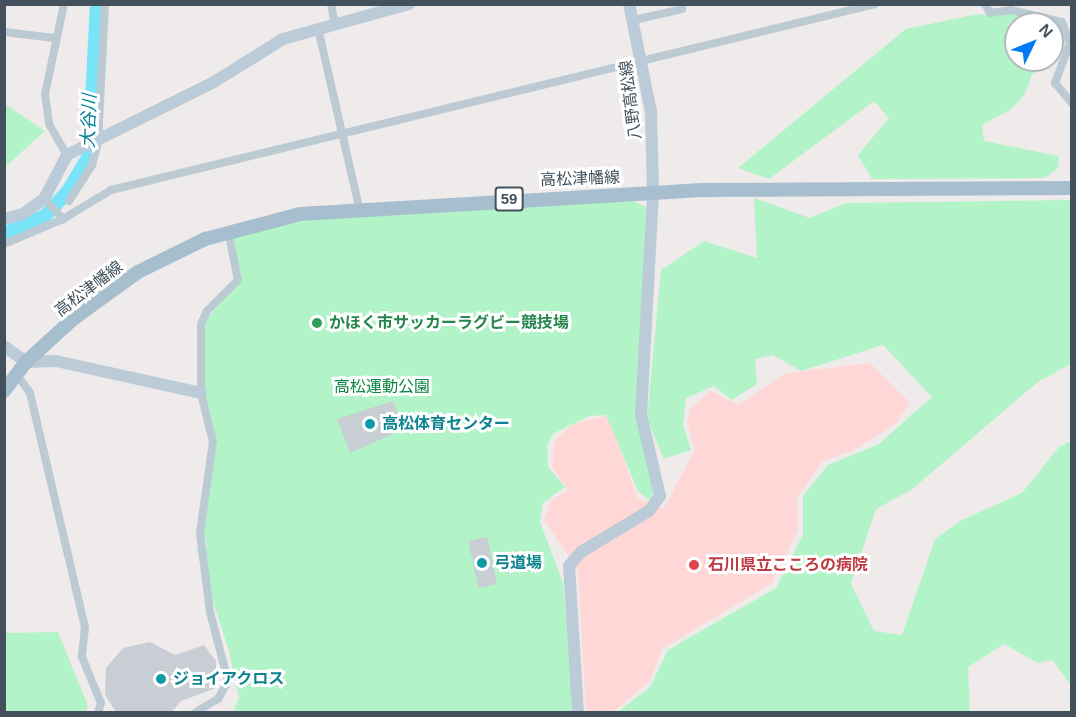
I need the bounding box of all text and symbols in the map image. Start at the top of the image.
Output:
north arrow [1004,12,1064,72]
text: N [1036,21,1056,41]
street label: 八野高松線 [617,59,645,141]
water label: 大谷川 [77,94,101,148]
street label: 高松津幡線 [540,168,620,190]
road number: 59 [494,187,524,211]
street label: 高松津幡線 [51,257,127,321]
place label: かほく市サッカーラグビー競技場 [329,313,569,333]
marker: かほく市サッカーラグビー競技場 [310,316,324,330]
park label: 高松運動公園 [334,377,430,397]
place label: 高松体育センター [382,414,510,434]
marker: 高松体育センター [363,417,377,431]
place label: 弓道場 [494,553,542,573]
place label: 石川県立こころの病院 [708,555,868,575]
marker: 弓道場 [475,556,489,570]
marker: 石川県立こころの病院 [685,556,703,574]
place label: ジョイアクロス [173,669,285,689]
marker: ジョイアクロス [154,672,168,686]

